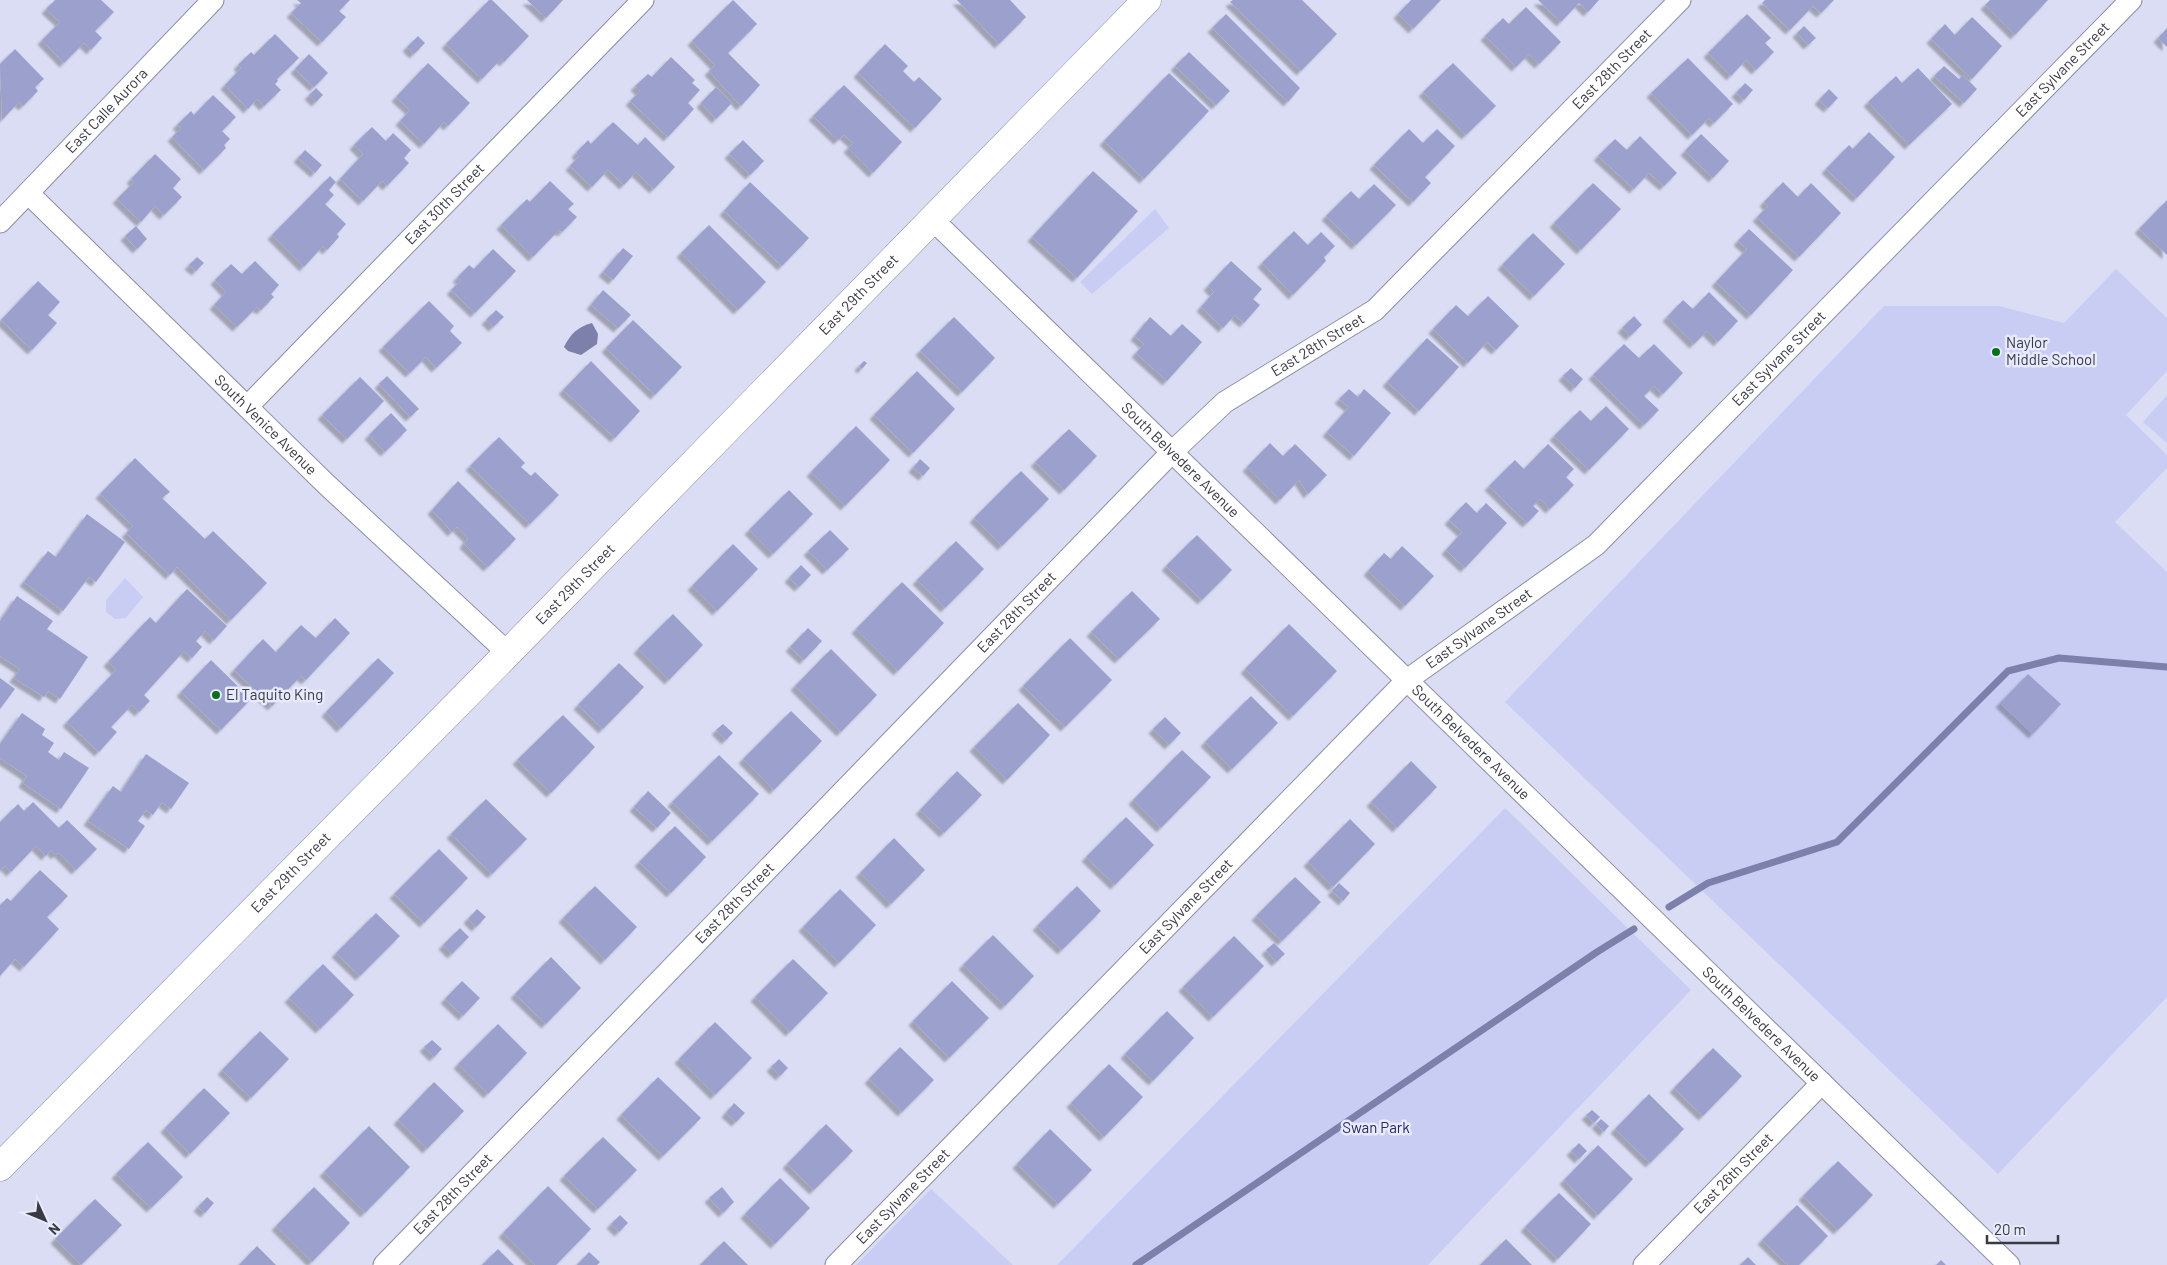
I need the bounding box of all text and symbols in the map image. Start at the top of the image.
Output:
street label: East Sylvane Street [2011,17,2113,120]
street label: East 28th Street [1568,24,1655,112]
street label: East Calle Aurora [61,64,151,156]
street label: East 30th Street [400,159,487,248]
street label: East 29th Street [814,250,901,338]
street label: East Sylvane Street [1728,307,1829,409]
street label: East 28th Street [1267,309,1367,380]
place label: Naylor Middle School [2006,333,2096,368]
marker: Naylor Middle School [1990,346,2002,358]
street label: South Venice Avenue [211,370,321,478]
street label: South Belvedere Avenue [1118,398,1244,521]
street label: East 29th Street [531,539,618,628]
street label: East 28th Street [973,567,1059,656]
street label: East Sylvane Street [1422,584,1535,672]
street label: South Belvedere Avenue [1409,680,1534,803]
place label: El Taquito King [226,685,323,703]
marker: El Taquito King [210,689,222,701]
street label: East 29th Street [247,828,334,916]
street label: East Sylvane Street [1135,854,1236,957]
street label: East 28th Street [691,858,777,947]
street label: South Belvedere Avenue [1699,962,1825,1085]
park label: Swan Park [1342,1118,1410,1136]
street label: East 26th Street [1689,1129,1776,1217]
street label: East Sylvane Street [852,1144,953,1247]
street label: East 28th Street [409,1149,495,1237]
north arrow [20,1195,70,1245]
scale bar [1987,1212,2058,1244]
text: N [45,1220,64,1239]
text: 20 m [1994,1220,2026,1238]

